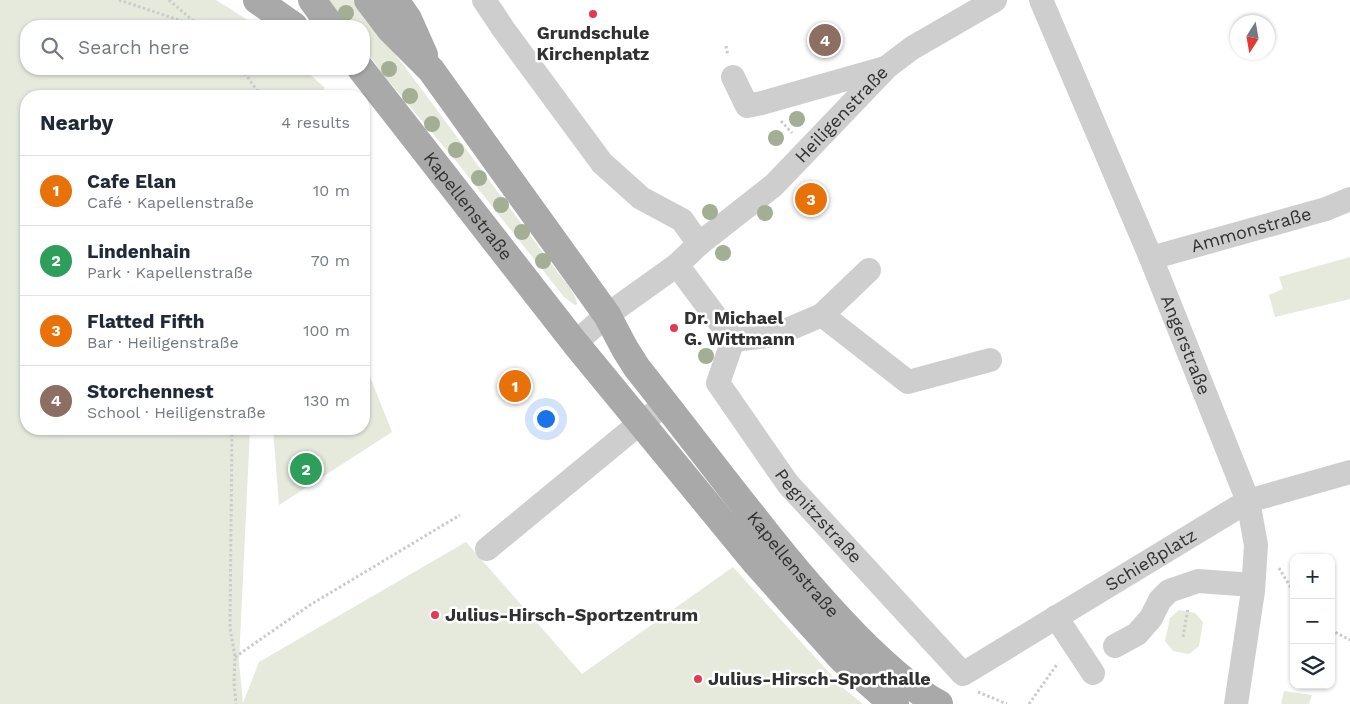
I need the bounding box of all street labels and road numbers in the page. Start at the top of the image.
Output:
street label: Heiligenstraße [790,62,892,167]
street label: Kapellenstraße [420,147,517,264]
street label: Ammonstraße [1188,203,1314,256]
street label: Angerstraße [1157,292,1216,398]
street label: Pegnitzstraße [771,465,866,567]
street label: Kapellenstraße [743,507,844,622]
street label: Schießplatz [1101,524,1200,595]

